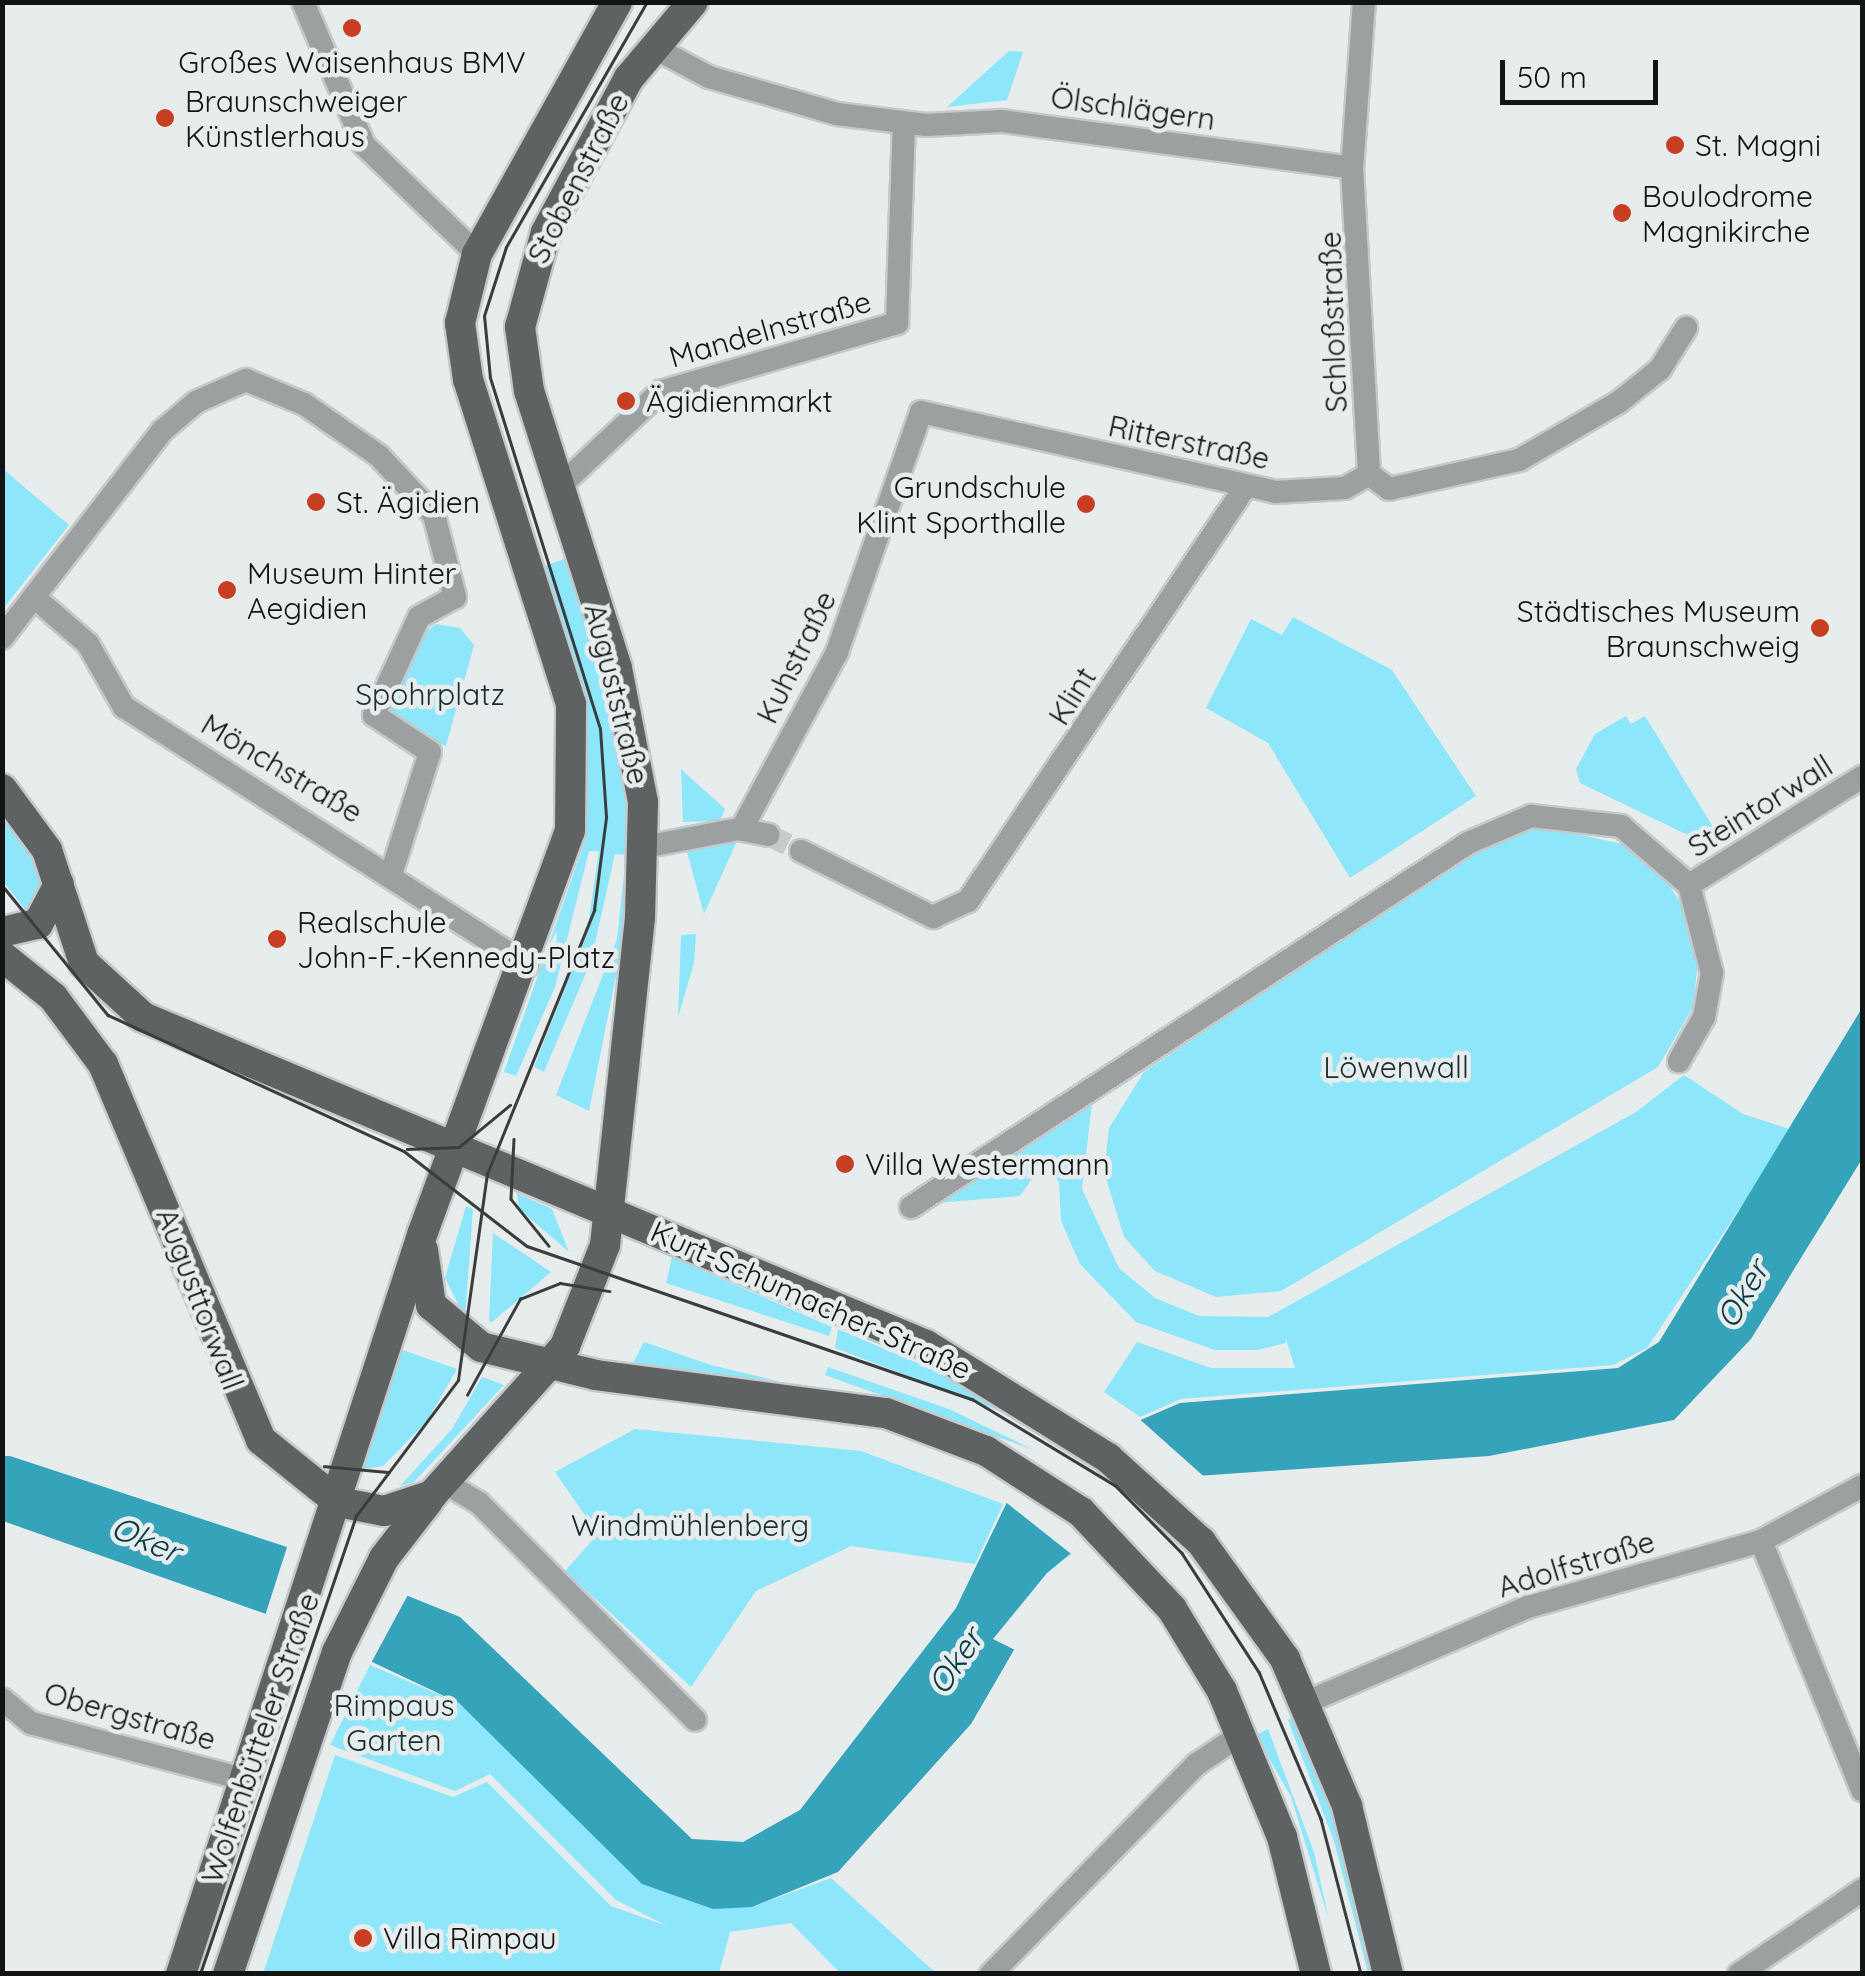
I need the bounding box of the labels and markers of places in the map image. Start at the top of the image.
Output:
marker: Großes Waisenhaus BMV [341,17,363,39]
place label: Großes Waisenhaus BMV [178,44,526,80]
place label: Braunschweiger Künstlerhaus [185,83,407,154]
marker: Braunschweiger Künstlerhaus [154,107,176,129]
place label: St. Magni [1695,127,1821,163]
marker: St. Magni [1664,134,1686,156]
place label: Boulodrome Magnikirche [1642,178,1813,248]
marker: Boulodrome Magnikirche [1611,202,1633,224]
place label: Ägidienmarkt [646,383,833,419]
marker: Ägidienmarkt [615,390,637,412]
place label: Grundschule Klint Sporthalle [856,469,1066,540]
place label: St. Ägidien [336,484,480,520]
marker: St. Ägidien [305,491,327,513]
marker: Grundschule Klint Sporthalle [1075,493,1097,515]
place label: Museum Hinter Aegidien [247,555,456,626]
marker: Museum Hinter Aegidien [216,579,238,601]
place label: Städtisches Museum Braunschweig [1517,593,1800,664]
marker: Städtisches Museum Braunschweig [1809,617,1831,639]
place label: Realschule John-F.-Kennedy-Platz [297,904,615,974]
marker: Realschule John-F.-Kennedy-Platz [266,928,288,950]
place label: Villa Westermann [865,1146,1110,1182]
marker: Villa Westermann [834,1153,856,1175]
place label: Villa Rimpau [383,1920,557,1956]
marker: Villa Rimpau [352,1927,374,1949]

